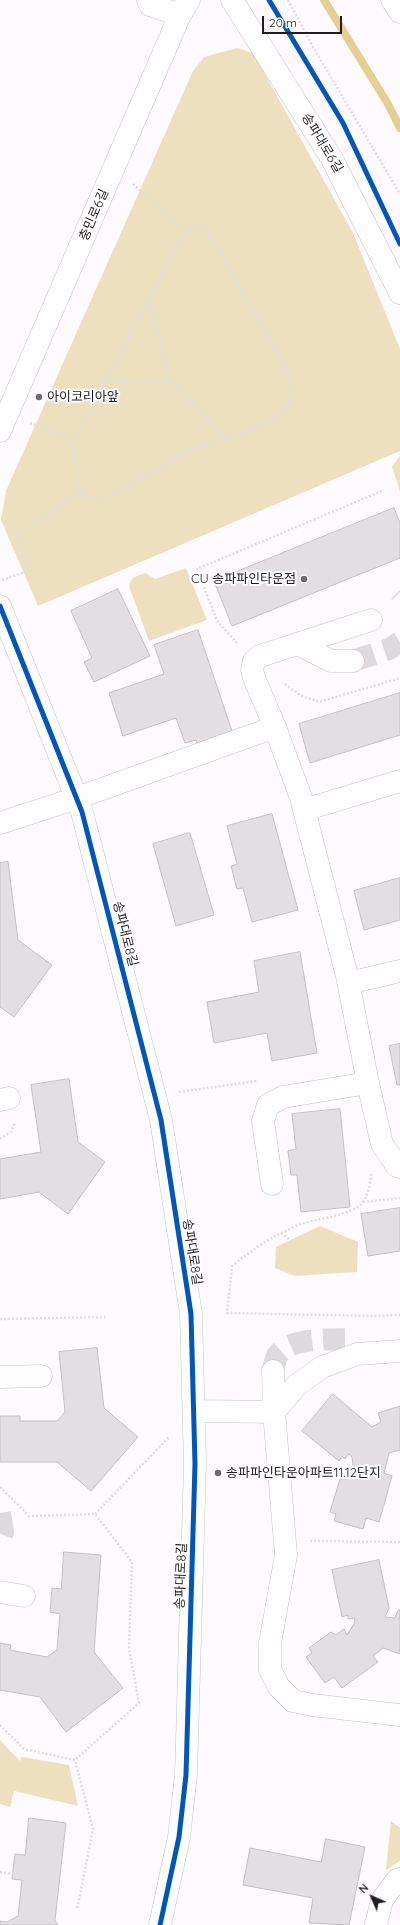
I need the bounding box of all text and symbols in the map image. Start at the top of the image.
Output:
scale bar [264,8,344,34]
text: 20 m [269,15,297,30]
street label: 송파대로6길 [298,110,346,176]
street label: 충민로6길 [76,187,112,243]
place label: 아이코리아앞 [47,389,119,405]
marker: 아이코리아앞 [34,392,44,402]
place label: CU 송파파인타운점 [191,571,296,587]
marker: CU 송파파인타운점 [299,574,309,584]
street label: 송파대로8길 [109,900,141,968]
street label: 송파대로8길 [179,1218,205,1286]
place label: 송파파인타운아파트11.12단지 [226,1465,381,1481]
marker: 송파파인타운아파트11.12단지 [213,1468,223,1478]
street label: 송파대로8길 [172,1542,190,1610]
north arrow [352,1877,392,1917]
text: N [356,1881,371,1896]

